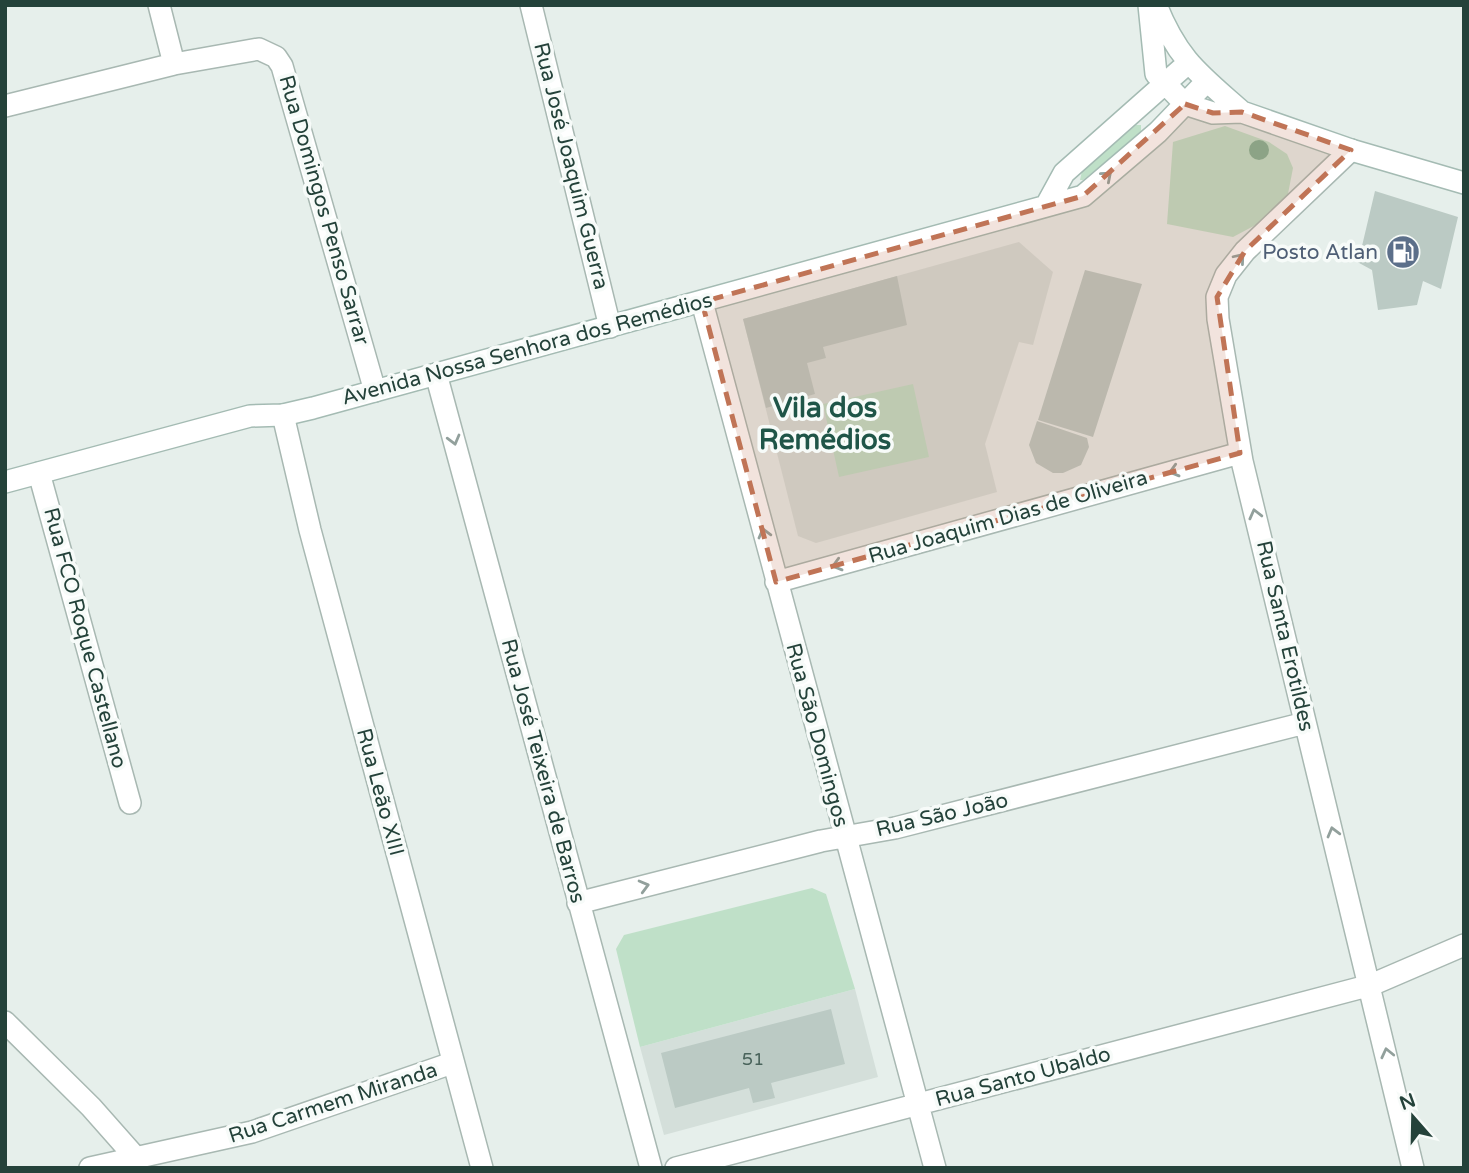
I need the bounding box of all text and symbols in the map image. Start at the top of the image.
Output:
street label: Rua José Joaquim Guerra [528,40,614,292]
street label: Rua Domingos Penso Sarrar [273,72,375,348]
one-way arrow [1098,172,1111,184]
fuel station icon: Posto Atlan [1384,233,1422,271]
place label: Posto Atlan [1262,240,1378,265]
one-way arrow [1232,253,1244,266]
street label: Avenida Nossa Senhora dos Remédios [339,287,715,411]
district label: Vila dos Remédios [759,391,891,457]
one-way arrow [446,434,460,446]
one-way arrow [1169,463,1181,477]
street label: Rua Joaquim Dias de Oliveira [865,465,1151,569]
street label: Rua FCO Roque Castellano [38,505,132,771]
one-way arrow [1249,508,1263,520]
one-way arrow [757,527,772,539]
street label: Rua Santa Erotildes [1251,538,1319,734]
one-way arrow [831,556,843,571]
street label: Rua José Teixeira de Barros [496,636,590,906]
street label: Rua São Domingos [780,640,854,830]
street label: Rua Leão XIII [351,725,409,859]
street label: Rua São João [873,788,1011,842]
one-way arrow [1327,827,1341,839]
one-way arrow [637,880,649,894]
street label: Rua Santo Ubaldo [933,1042,1113,1112]
one-way arrow [1381,1047,1396,1059]
house number: 51 [742,1048,764,1070]
street label: Rua Carmem Miranda [225,1057,441,1149]
north arrow [1378,1082,1448,1152]
text: N [1397,1089,1418,1115]

